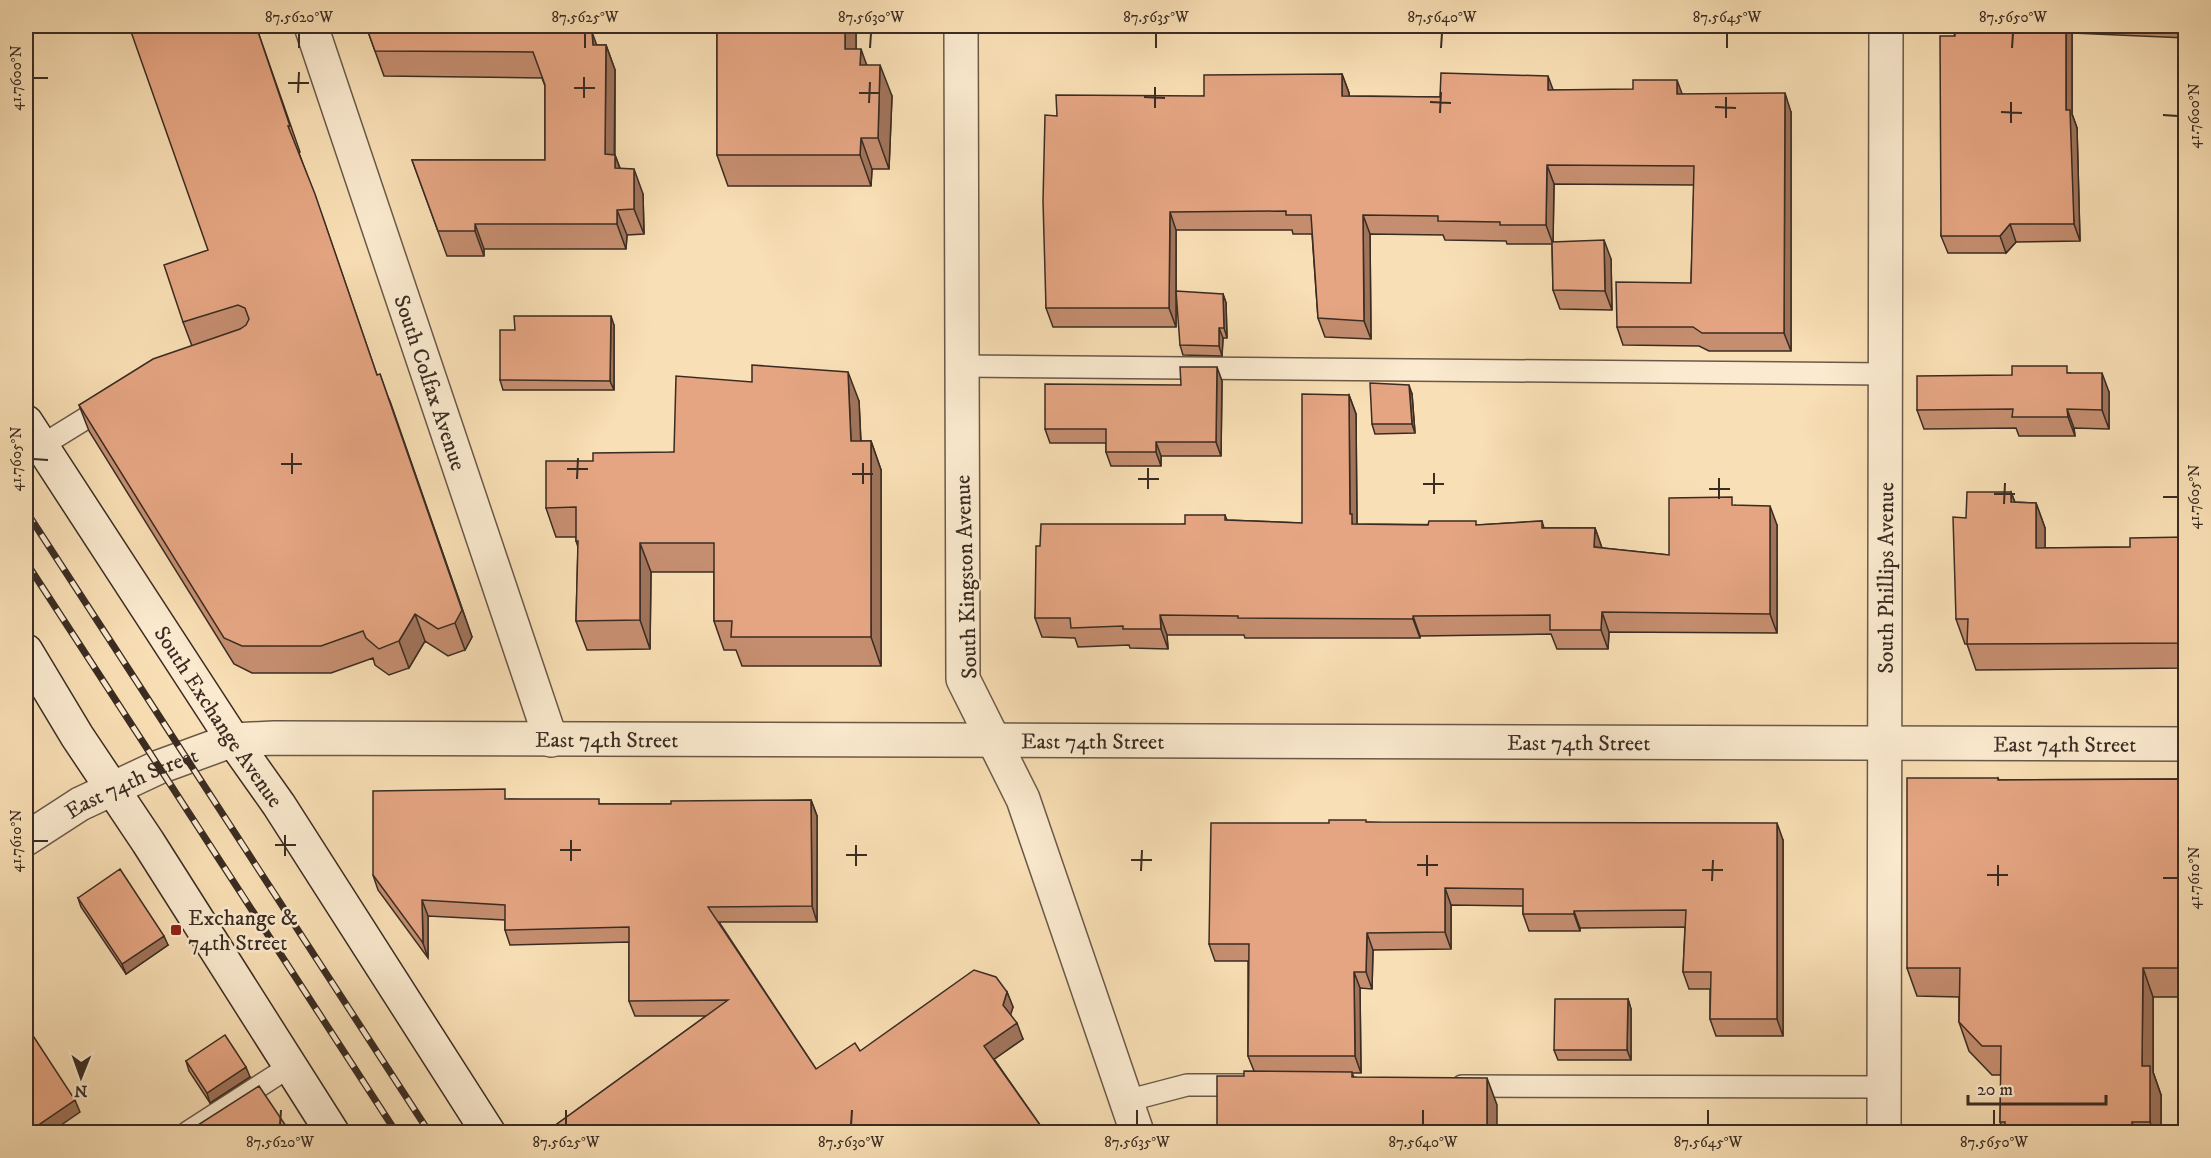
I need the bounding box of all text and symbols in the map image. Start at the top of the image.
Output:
text: 87.5620°W [265,8,333,27]
text: 87.5625°W [551,8,619,27]
text: 87.5630°W [838,8,904,27]
text: 87.5635°W [1123,8,1189,27]
text: 87.5640°W [1407,8,1477,27]
text: 87.5645°W [1693,8,1762,27]
text: 87.5650°W [1979,8,2047,27]
text: 41.7600°N [7,45,26,111]
text: 41.7600°N [2185,83,2204,149]
street label: South Colfax Avenue [387,292,471,474]
text: 41.7605°N [7,426,26,492]
text: 41.7605°N [2185,464,2204,530]
street label: South Kingston Avenue [949,474,984,679]
street label: South Phillips Avenue [1873,482,1900,674]
street label: South Exchange Avenue [148,621,288,813]
street label: East 74th Street [535,727,678,754]
street label: East 74th Street [1021,728,1164,756]
street label: East 74th Street [1507,730,1650,757]
street label: East 74th Street [1993,731,2136,759]
street label: East 74th Street [60,742,202,825]
text: 41.7610°N [7,809,26,873]
text: 41.7610°N [2185,846,2204,910]
place label: Exchange & 74th Street [188,905,298,957]
marker: Exchange & 74th Street [169,923,183,937]
north arrow [51,1047,111,1107]
scale bar [1968,1068,2106,1106]
text: 20 m [1977,1079,2013,1101]
text: N [74,1081,87,1101]
text: 87.5620°W [246,1133,314,1152]
text: 87.5625°W [532,1133,600,1152]
text: 87.5630°W [818,1133,884,1152]
text: 87.5635°W [1104,1133,1170,1152]
text: 87.5640°W [1388,1133,1458,1152]
text: 87.5645°W [1674,1133,1743,1152]
text: 87.5650°W [1960,1133,2028,1152]

